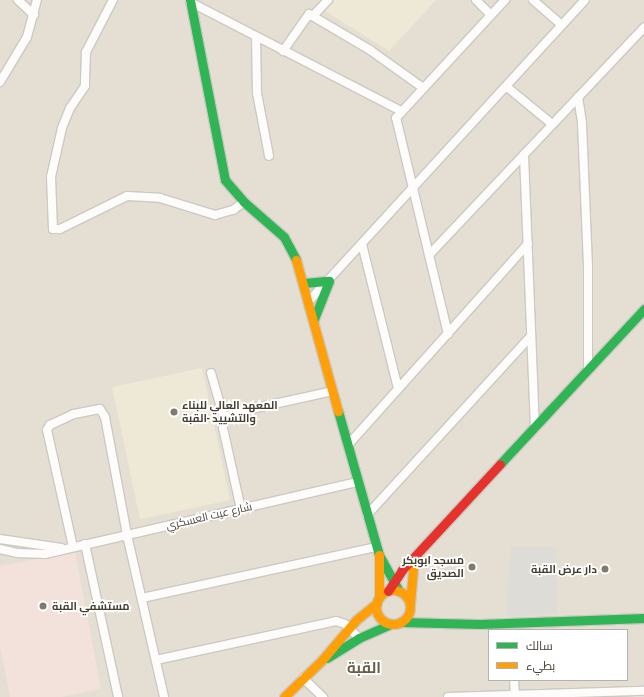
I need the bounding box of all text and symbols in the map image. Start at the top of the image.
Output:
place label: المعهد العالي للبناء والتشييد -القبة [182,399,278,425]
marker: المعهد العالي للبناء والتشييد -القبة [169,407,179,417]
street label: شارع عيت العسكري [165,500,253,532]
place label: مسجد ابوبكر الصديق [402,554,464,580]
marker: مسجد ابوبكر الصديق [467,562,477,572]
place label: دار عرض القبة [531,562,597,576]
marker: دار عرض القبة [600,564,610,574]
place label: مستشفي القبة [52,599,130,613]
marker: مستشفي القبة [37,600,49,612]
legend [488,629,628,681]
text: سالك [526,638,553,654]
text: بطيء [526,658,555,674]
district label: القبة [347,659,381,677]

